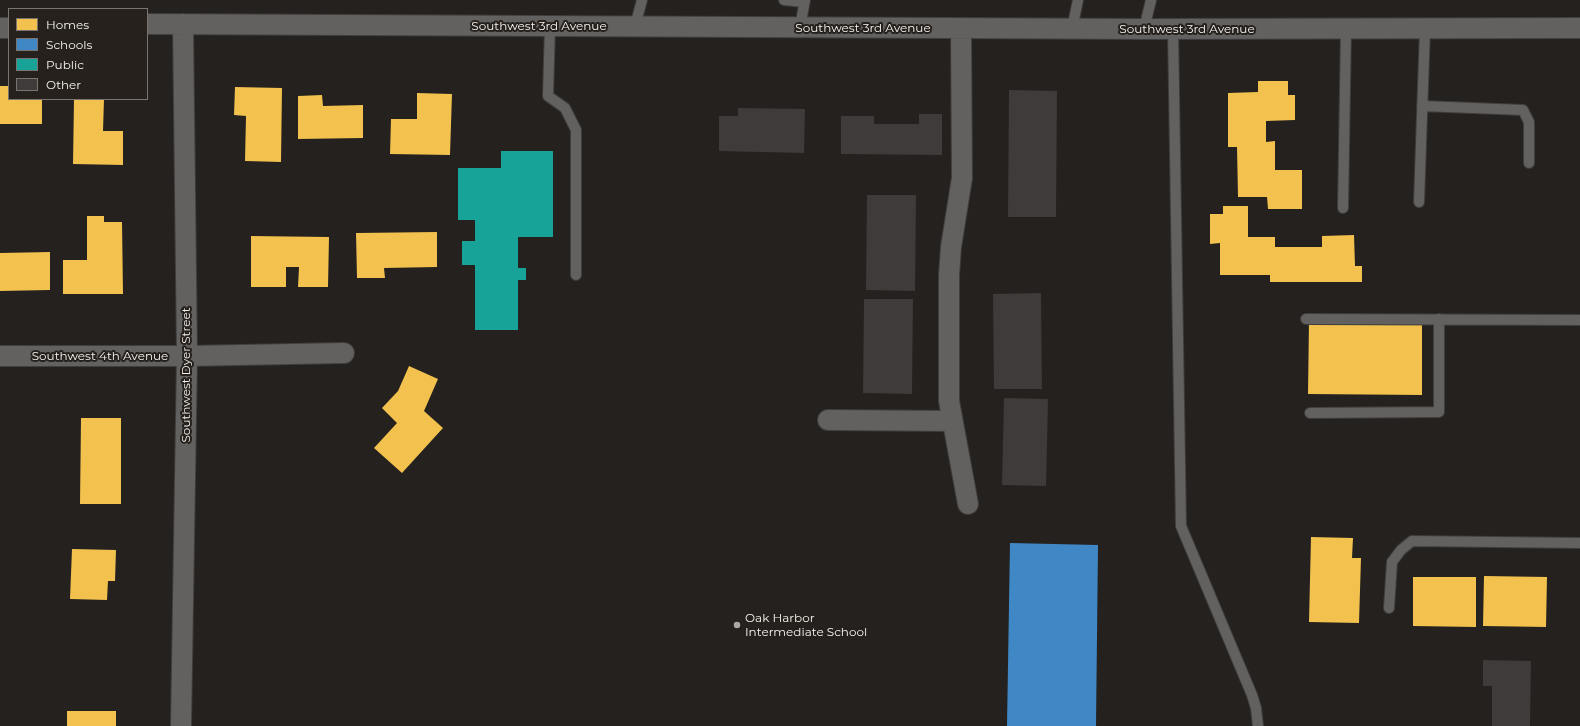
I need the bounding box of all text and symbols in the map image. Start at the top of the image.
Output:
legend [8,8,148,100]
text: Homes [46,17,89,32]
street label: Southwest 3rd Avenue [471,19,607,33]
street label: Southwest 3rd Avenue [795,21,931,35]
street label: Southwest 3rd Avenue [1119,22,1255,36]
text: Schools [46,37,92,52]
text: Public [46,57,84,72]
text: Other [46,77,81,92]
street label: Southwest Dyer Street [179,307,193,443]
street label: Southwest 4th Avenue [32,349,168,363]
place label: Oak Harbor Intermediate School [745,611,867,639]
marker: Oak Harbor Intermediate School [732,620,742,630]

